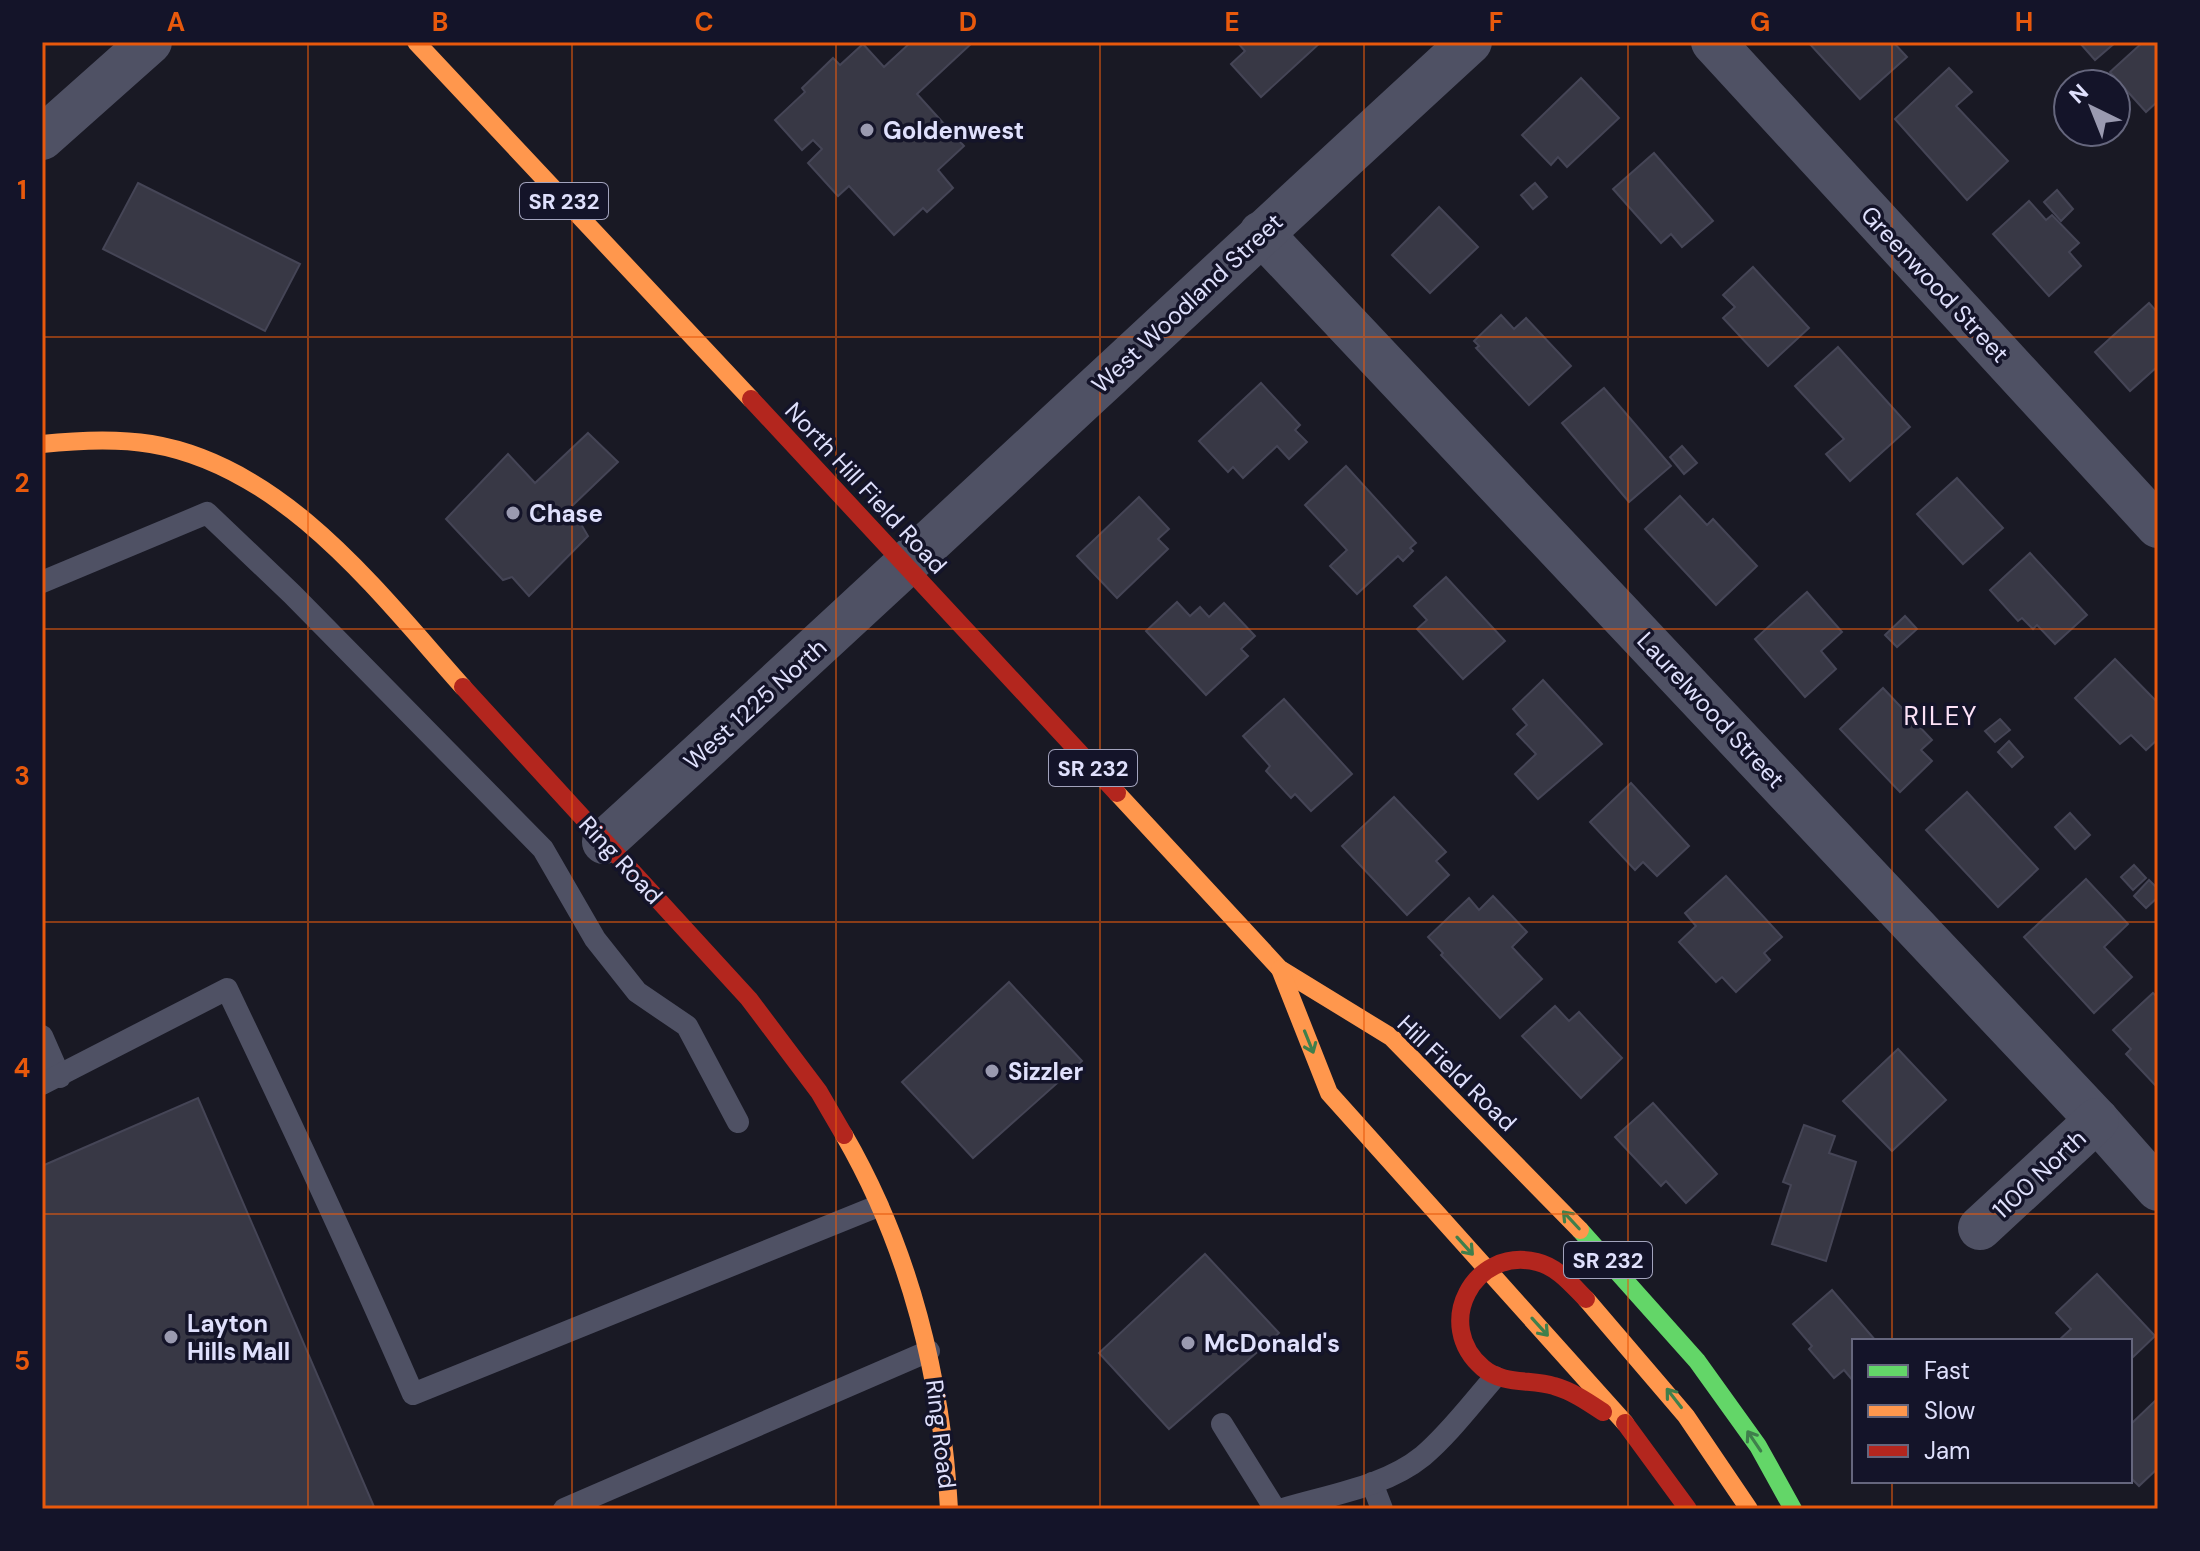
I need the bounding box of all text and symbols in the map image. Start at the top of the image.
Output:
text: A [167,5,185,39]
text: B [432,5,448,39]
text: C [694,5,714,39]
text: D [959,5,977,39]
text: E [1224,5,1240,39]
text: F [1489,5,1503,39]
text: G [1750,5,1770,39]
text: H [2015,5,2033,39]
north arrow [2052,68,2132,148]
text: N [2063,78,2094,110]
place label: Goldenwest [883,115,1024,146]
marker: Goldenwest [858,121,876,139]
text: 1 [17,173,27,207]
road number: SR 232 [520,183,608,219]
street label: Greenwood Street [1854,199,2016,369]
street label: West Woodland Street [1085,206,1289,400]
street label: North Hill Field Road [778,396,954,580]
text: 2 [14,466,30,500]
place label: Chase [529,498,603,529]
marker: Chase [504,504,522,522]
street label: Laurelwood Street [1631,625,1791,795]
street label: West 1225 North [677,632,833,776]
district label: RILEY [1903,699,1979,733]
road number: SR 232 [1049,750,1137,786]
text: 3 [14,759,30,793]
street label: Ring Road [572,809,670,911]
street label: Hill Field Road [1391,1008,1523,1138]
one-way arrow [1302,1029,1317,1054]
text: 4 [14,1051,30,1085]
place label: Sizzler [1008,1056,1083,1087]
marker: Sizzler [983,1062,1001,1080]
street label: 1100 North [1986,1123,2092,1225]
one-way arrow [1562,1210,1581,1230]
one-way arrow [1456,1235,1474,1255]
road number: SR 232 [1564,1242,1652,1278]
place label: Layton Hills Mall [187,1308,290,1367]
one-way arrow [1530,1317,1548,1337]
marker: Layton Hills Mall [162,1328,180,1346]
place label: McDonald's [1204,1328,1340,1359]
marker: McDonald's [1179,1334,1197,1352]
legend [1852,1339,2132,1483]
text: 5 [14,1344,30,1378]
text: Fast [1924,1355,1970,1386]
street label: Ring Road [919,1378,963,1490]
one-way arrow [1665,1388,1682,1409]
text: Slow [1924,1395,1975,1426]
one-way arrow [1746,1431,1763,1453]
text: Jam [1924,1435,1970,1466]

